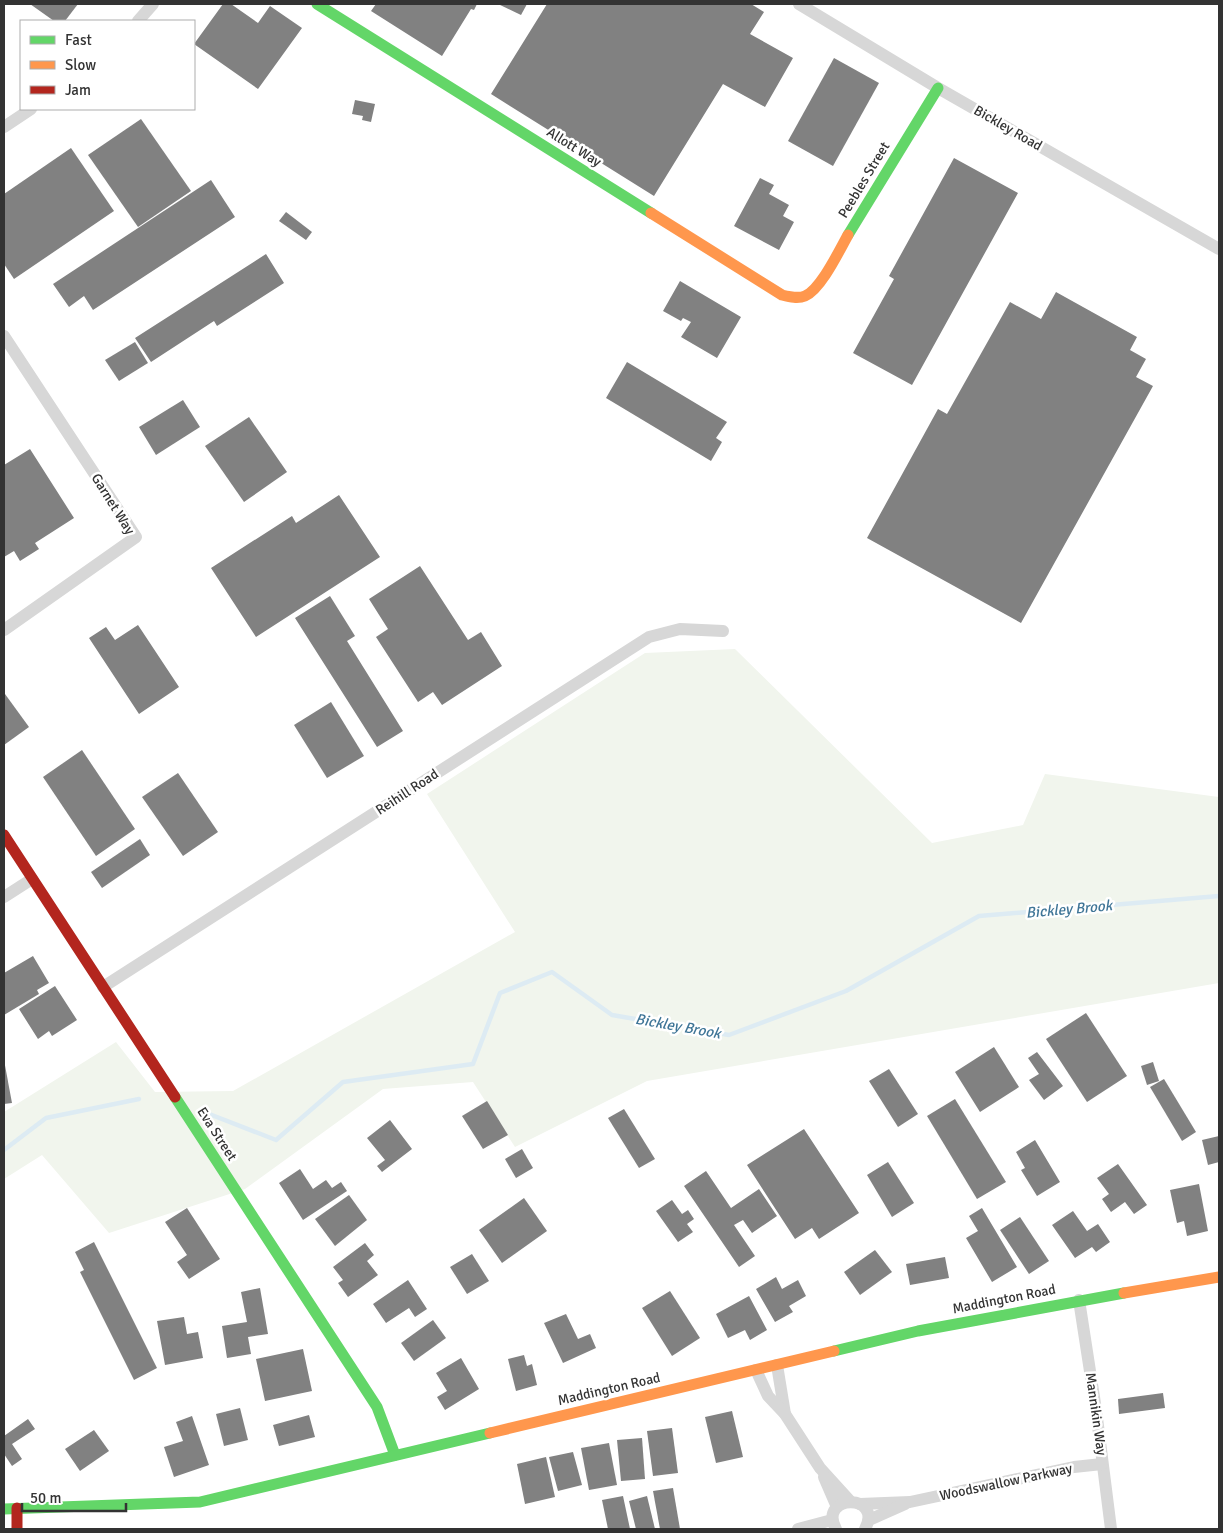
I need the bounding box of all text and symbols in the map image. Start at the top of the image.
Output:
legend [20,20,195,110]
text: Fast [65,31,92,49]
text: Slow [65,56,96,74]
text: Jam [65,81,91,99]
street label: Bickley Road [971,102,1045,154]
street label: Allott Way [544,124,605,171]
street label: Peebles Street [835,139,893,221]
street label: Garnet Way [88,470,139,538]
street label: Reihill Road [372,765,442,819]
water label: Bickley Brook [1025,896,1114,922]
water label: Bickley Brook [634,1010,724,1043]
street label: Eva Street [193,1104,241,1164]
street label: Maddington Road [951,1281,1057,1317]
street label: Maddington Road [556,1369,662,1409]
street label: Mannikin Way [1082,1371,1110,1457]
street label: Woodswallow Parkway [938,1460,1074,1504]
scale bar [22,1480,126,1512]
text: 50 m [30,1489,61,1507]

